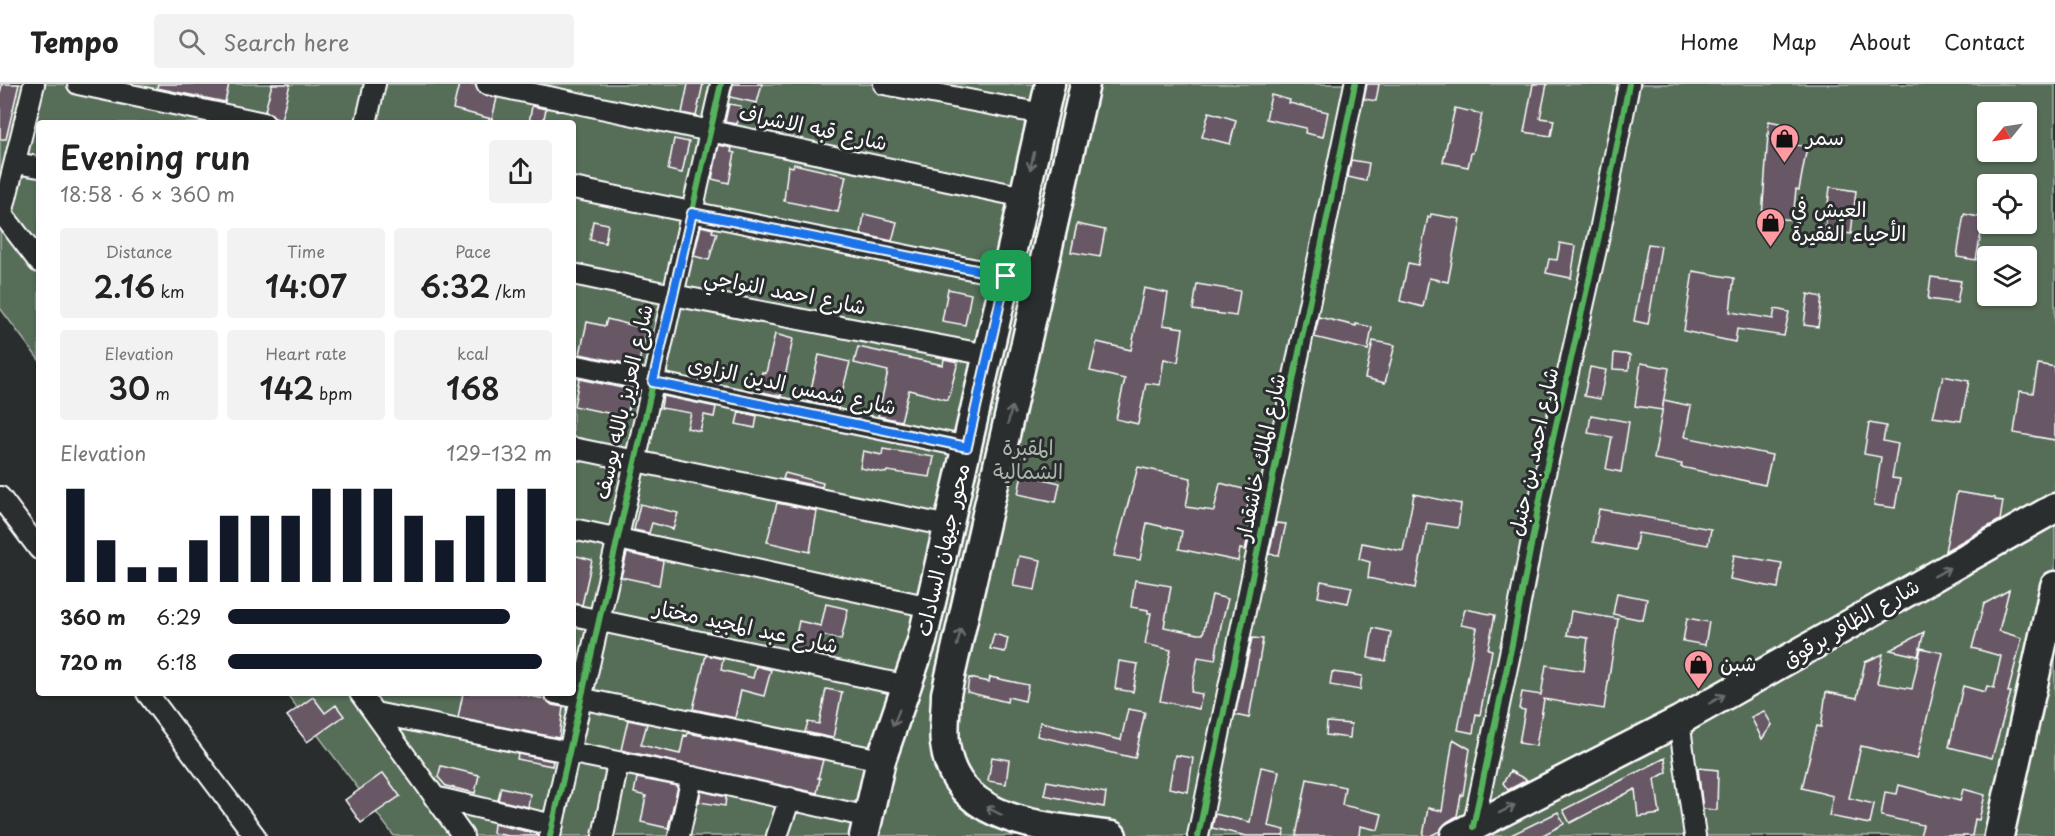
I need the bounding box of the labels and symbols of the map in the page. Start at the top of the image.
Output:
street label: شارع قبه الاشراف [736,95,891,158]
north arrow [1977,102,2037,162]
place label: سمر [1804,120,1844,152]
shop icon: سمر [1769,122,1801,164]
one-way arrow [1026,151,1037,171]
place label: العيش في الأحياء الفقيرة [1791,192,1906,248]
shop icon: العيش في الأحياء الفقيرة [1754,206,1786,248]
pin [980,250,1031,301]
street label: شارع احمد النواجي [701,259,869,326]
street label: شارع العزيز بالله يوسف [584,301,661,503]
street label: شارع شمس الدين الزاوى [685,346,900,423]
street label: شارع احمد بن حنبل [1499,364,1567,539]
street label: شارع الملك خاشقدار [1225,370,1293,545]
one-way arrow [1005,406,1016,425]
park label: المقبرة الشمالية [993,430,1063,486]
street label: محور جيهان السادات [906,460,977,639]
one-way arrow [1933,565,1950,577]
street label: شارع الظافر برقوق [1775,569,1925,675]
street label: شارع عبد المجيد مختار [649,589,842,661]
one-way arrow [954,627,966,646]
place label: شبن [1720,646,1757,678]
shop icon: شبن [1683,648,1715,690]
one-way arrow [1708,693,1725,705]
one-way arrow [890,708,901,726]
one-way arrow [1498,803,1516,814]
one-way arrow [985,805,1003,817]

